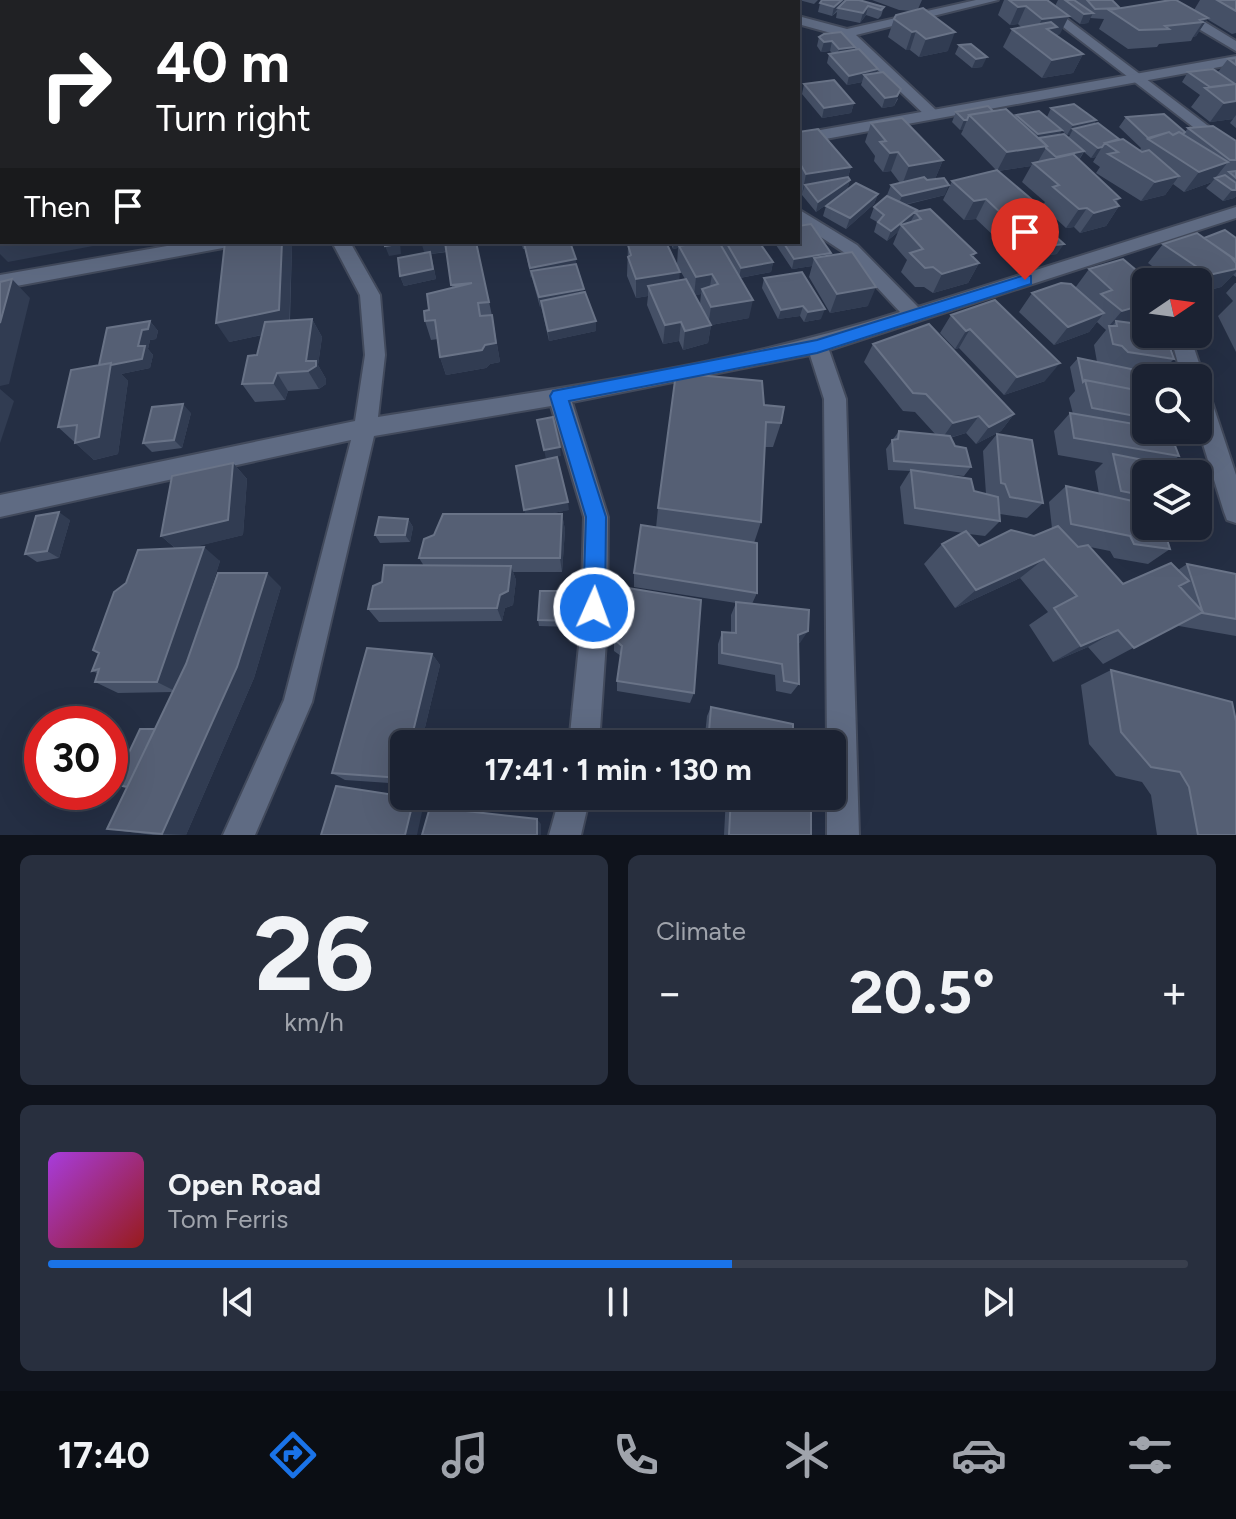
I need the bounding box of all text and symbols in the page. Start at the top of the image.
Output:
text: 40 m [156,29,290,96]
icon: right [24,32,128,136]
text: Turn right [156,97,311,140]
icon: arrive [106,184,150,228]
text: Then [24,188,90,225]
pin [991,198,1059,280]
icon: arrive [1003,210,1047,254]
north arrow [1132,268,1212,348]
map controls [1132,268,1212,540]
button: search [1132,364,1212,444]
button: layers [1132,460,1212,540]
position arrow [552,566,636,650]
speed limit sign: 30 [24,706,128,810]
text: 17:41 · 1 min · 130 m [484,751,752,788]
text: 26 [254,891,374,1016]
text: Climate [656,915,746,947]
text: 20.5° [849,956,995,1028]
text: − [656,966,683,1019]
text: + [1161,966,1188,1019]
text: km/h [284,1006,344,1038]
text: Open Road [168,1166,321,1203]
text: Tom Ferris [168,1203,288,1235]
icon: previous [216,1280,260,1324]
icon: pause [596,1280,640,1324]
icon: next [976,1280,1020,1324]
icon: directions [265,1427,321,1483]
icon: music [437,1427,493,1483]
icon: phone [608,1427,664,1483]
icon: climate [779,1427,835,1483]
icon: car [951,1427,1007,1483]
icon: filters [1122,1427,1178,1483]
text: 17:40 [58,1434,150,1477]

